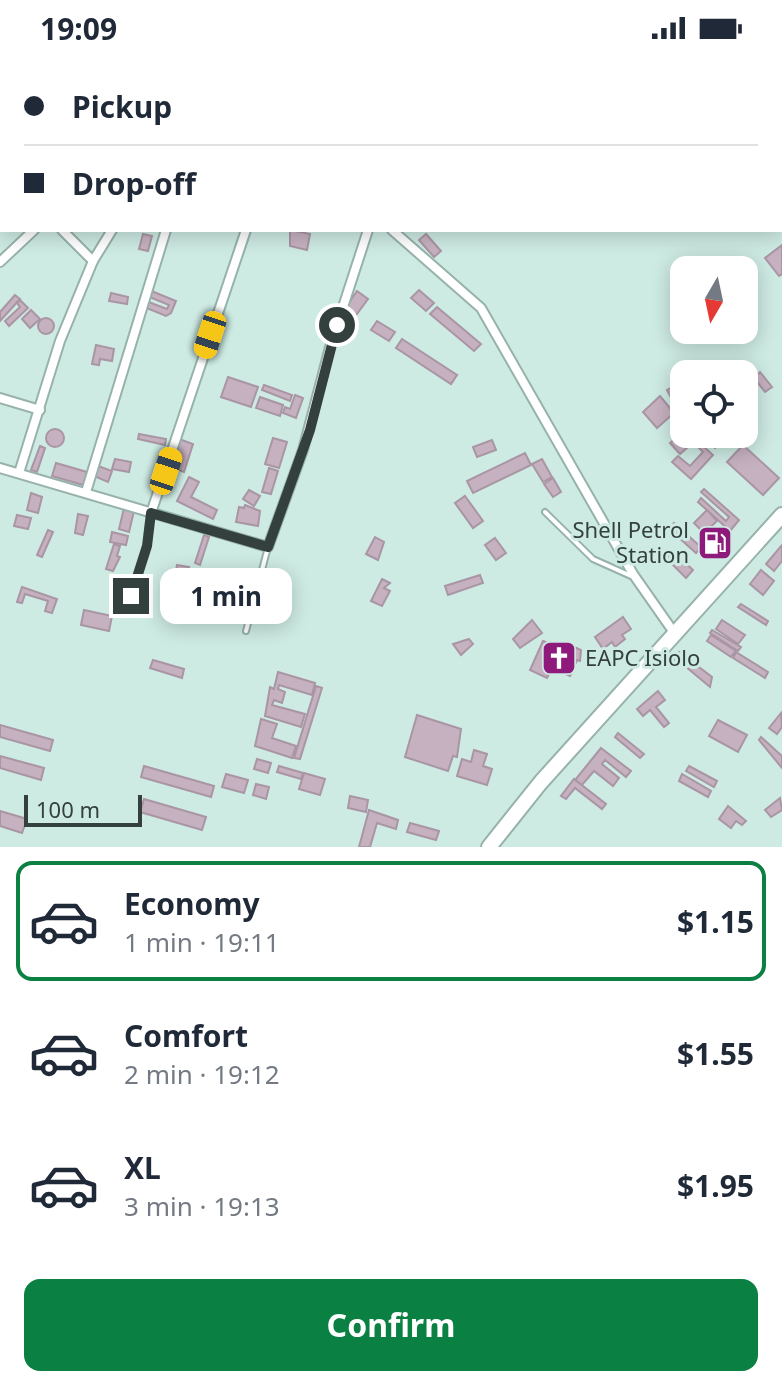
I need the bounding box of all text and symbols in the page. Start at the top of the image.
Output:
text: 19:09 [40,8,117,49]
text: Pickup [72,86,172,127]
text: Drop-off [72,163,196,204]
north arrow [670,256,758,344]
map controls [670,256,758,448]
route start [319,307,355,343]
car [191,308,229,362]
button: locate [670,360,758,448]
car [147,444,185,498]
place label: Shell Petrol Station [573,514,689,569]
fuel station icon: Shell Petrol Station [696,524,734,562]
callout: 1 min [159,568,291,624]
route end [113,578,149,614]
text: 1 min [190,578,262,614]
church icon: EAPC Isiolo [540,639,578,677]
place label: EAPC Isiolo [585,642,700,672]
scale bar [24,791,142,827]
text: 100 m [36,794,100,824]
text: Economy [124,883,260,924]
icon: car [28,885,100,957]
text: $1.15 [677,901,754,942]
text: 1 min · 19:11 [124,924,280,960]
text: Comfort [124,1015,248,1056]
icon: car [28,1017,100,1089]
text: $1.55 [677,1033,754,1074]
text: 2 min · 19:12 [124,1056,280,1092]
text: XL [124,1147,161,1188]
icon: car [28,1149,100,1221]
text: $1.95 [677,1165,754,1206]
text: 3 min · 19:13 [124,1188,280,1224]
button: Confirm [24,1279,758,1371]

